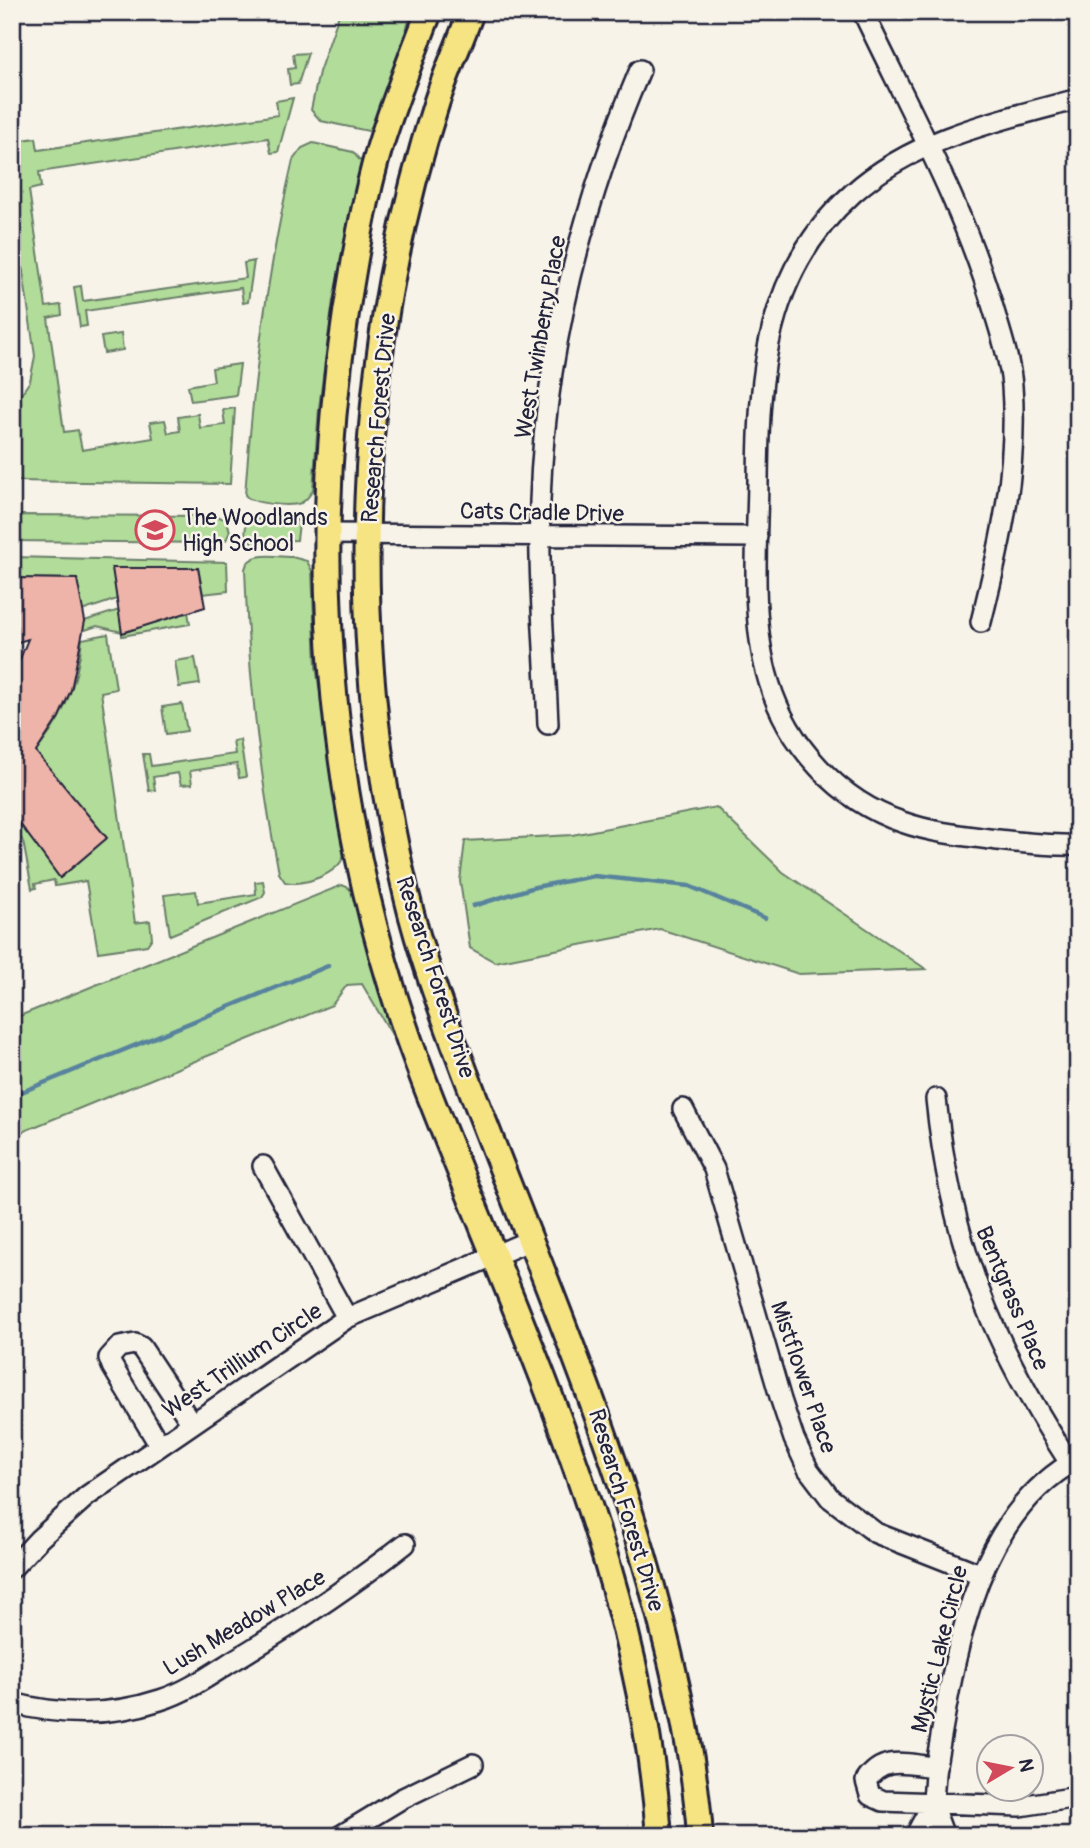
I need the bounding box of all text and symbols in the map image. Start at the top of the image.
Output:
street label: West Twinberry Place [508,233,573,441]
street label: Research Forest Drive [355,311,402,524]
street label: Cats Cradle Drive [460,497,625,528]
place label: The Woodlands High School [182,503,328,558]
school or university icon: The Woodlands High School [134,509,176,551]
street label: Research Forest Drive [389,873,482,1082]
street label: Bentgrass Place [969,1222,1056,1375]
street label: West Trillium Circle [157,1296,328,1425]
street label: Mistflower Place [764,1297,843,1458]
street label: Research Forest Drive [582,1405,671,1616]
street label: Lush Meadow Place [158,1562,331,1682]
street label: Mystic Lake Circle [905,1562,974,1736]
north arrow [974,1732,1044,1802]
text: N [1013,1757,1039,1774]

